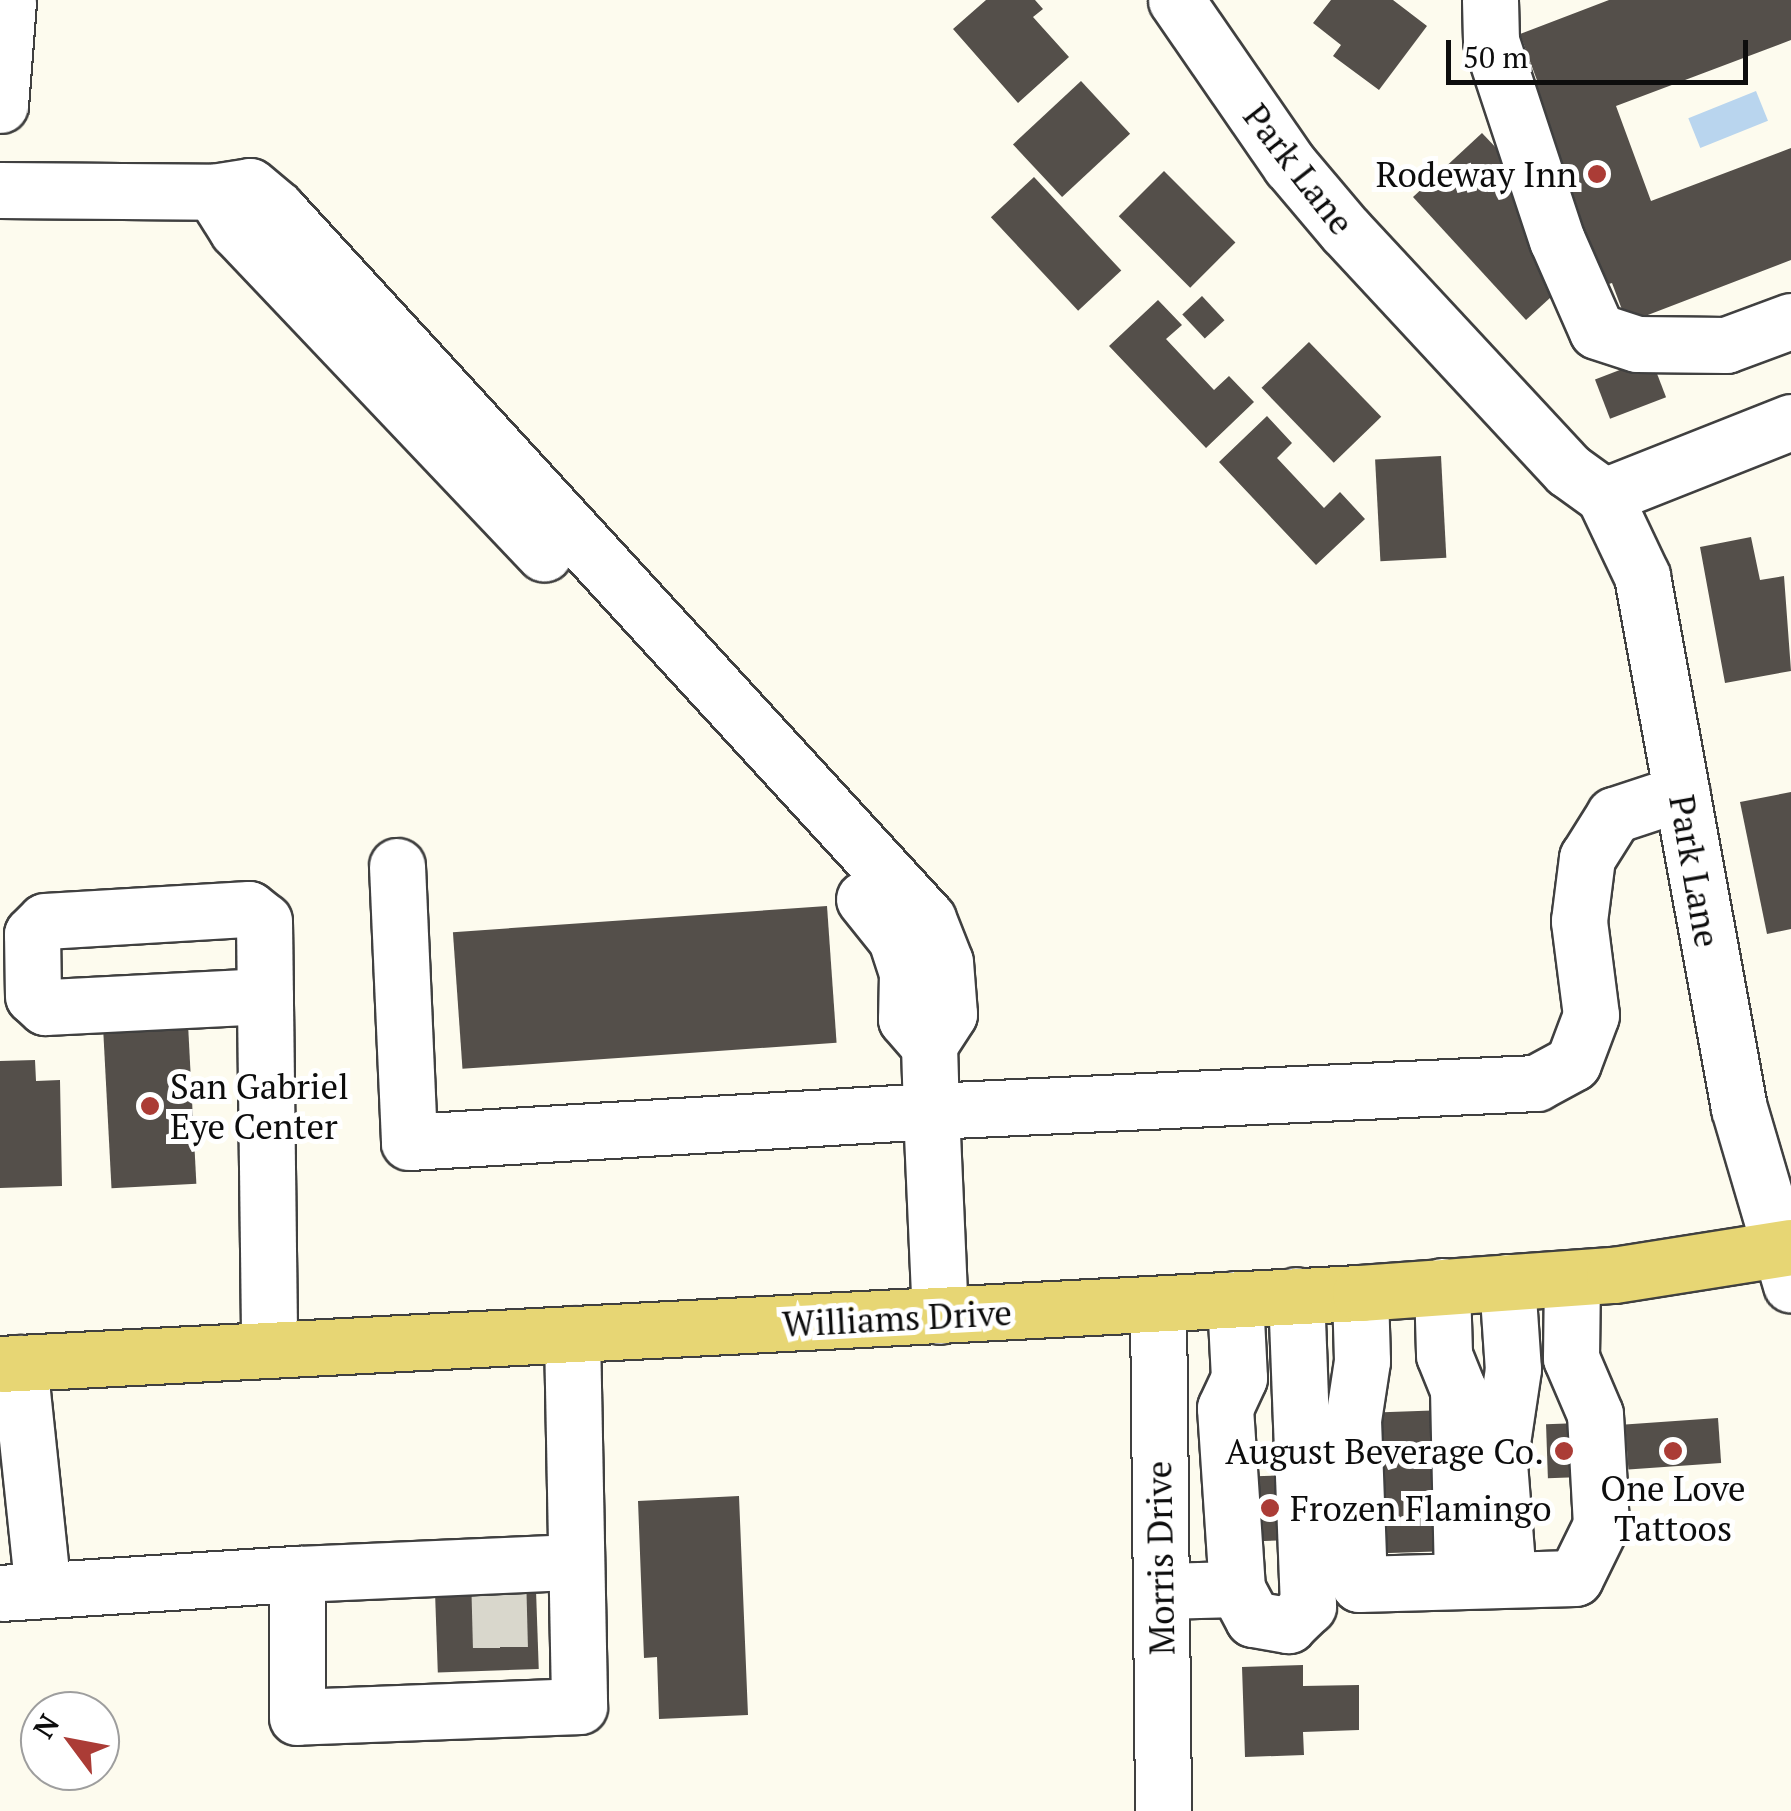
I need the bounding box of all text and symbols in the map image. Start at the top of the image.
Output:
scale bar [1451,20,1754,82]
text: 50 m [1463,37,1528,77]
street label: Park Lane [1235,95,1363,243]
place label: Rodeway Inn [1376,153,1577,195]
marker: Rodeway Inn [1586,163,1608,185]
street label: Park Lane [1661,792,1729,950]
place label: San Gabriel Eye Center [170,1065,349,1147]
marker: San Gabriel Eye Center [139,1095,161,1117]
street label: Williams Drive [781,1291,1013,1345]
place label: August Beverage Co. [1225,1430,1544,1472]
marker: August Beverage Co. [1553,1440,1575,1462]
marker: One Love Tattoos [1662,1440,1684,1462]
street label: Morris Drive [1137,1461,1183,1655]
place label: One Love Tattoos [1600,1467,1746,1549]
place label: Frozen Flamingo [1290,1487,1552,1529]
marker: Frozen Flamingo [1259,1497,1281,1519]
north arrow [20,1691,120,1791]
text: N [25,1707,67,1745]

